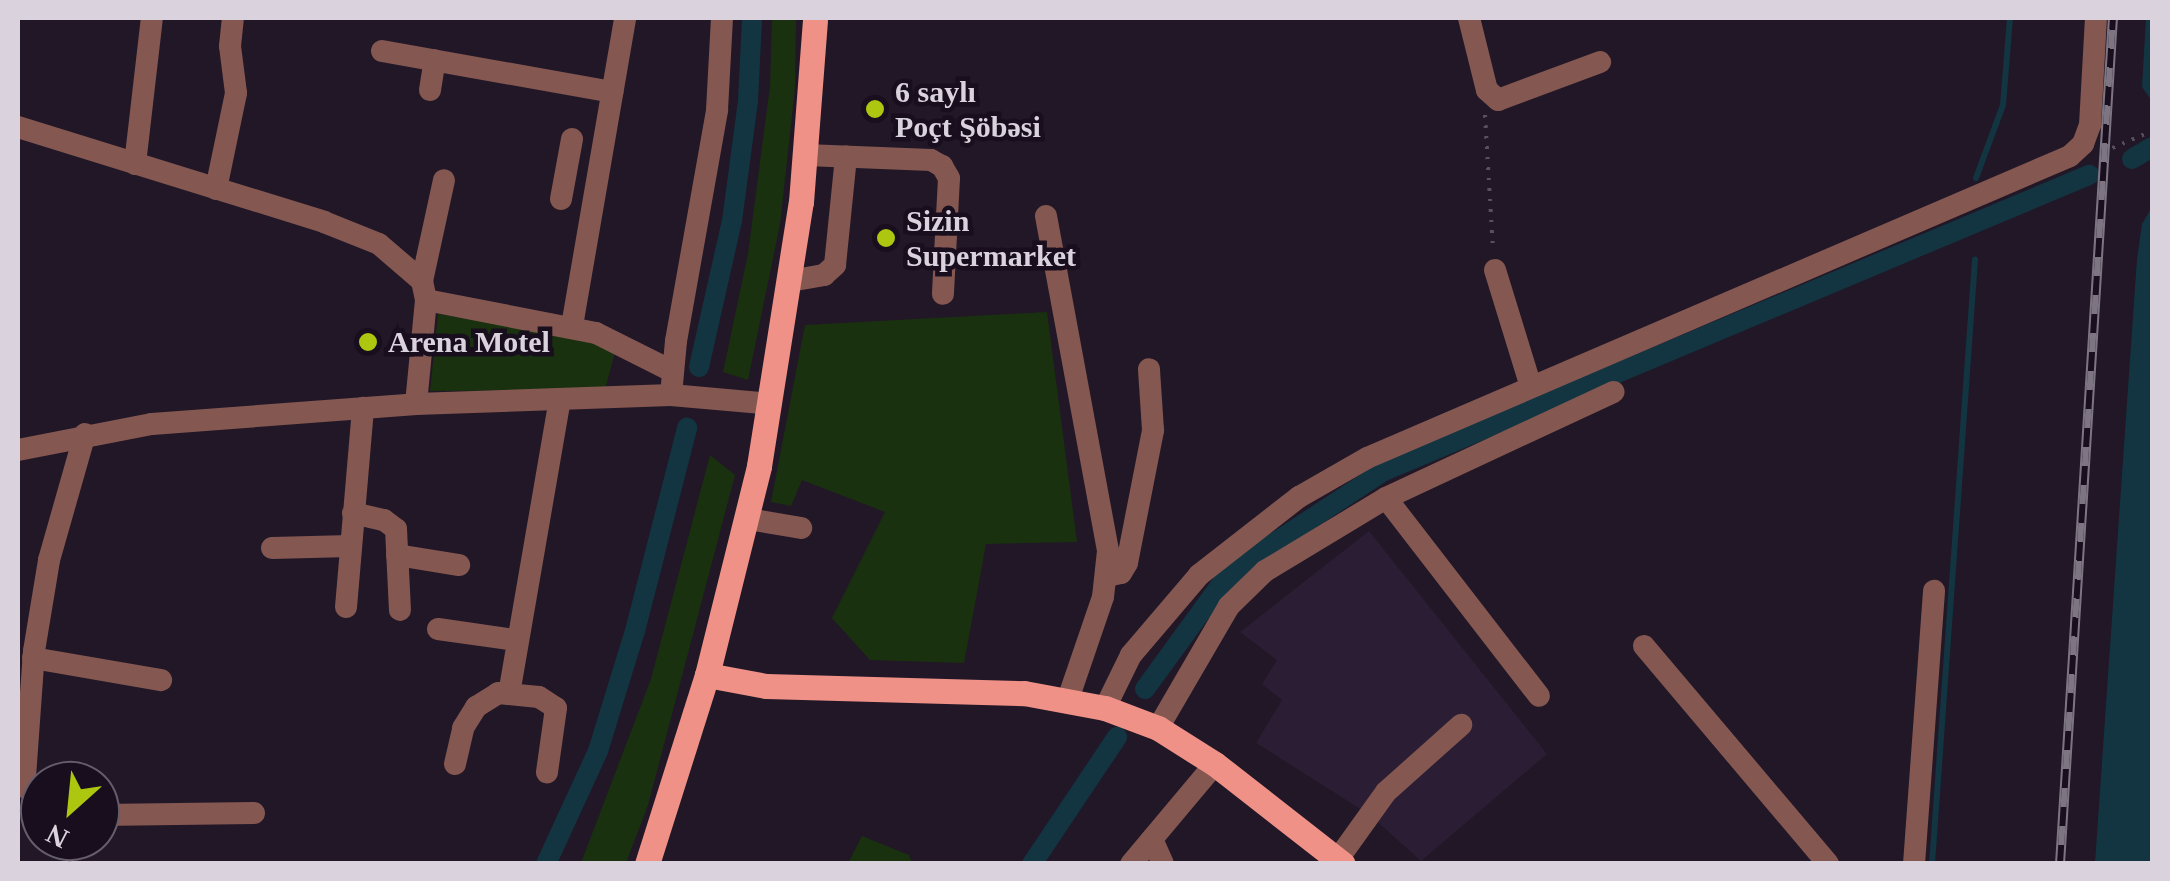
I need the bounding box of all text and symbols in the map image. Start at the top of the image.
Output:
place label: 6 saylı Poçt Şöbəsi [895,74,1041,144]
marker: 6 saylı Poçt Şöbəsi [864,98,886,120]
place label: Sizin Supermarket [906,203,1076,274]
marker: Sizin Supermarket [875,227,897,249]
place label: Arena Motel [388,324,550,360]
marker: Arena Motel [357,331,379,353]
north arrow [20,761,120,861]
text: N [41,818,73,855]

